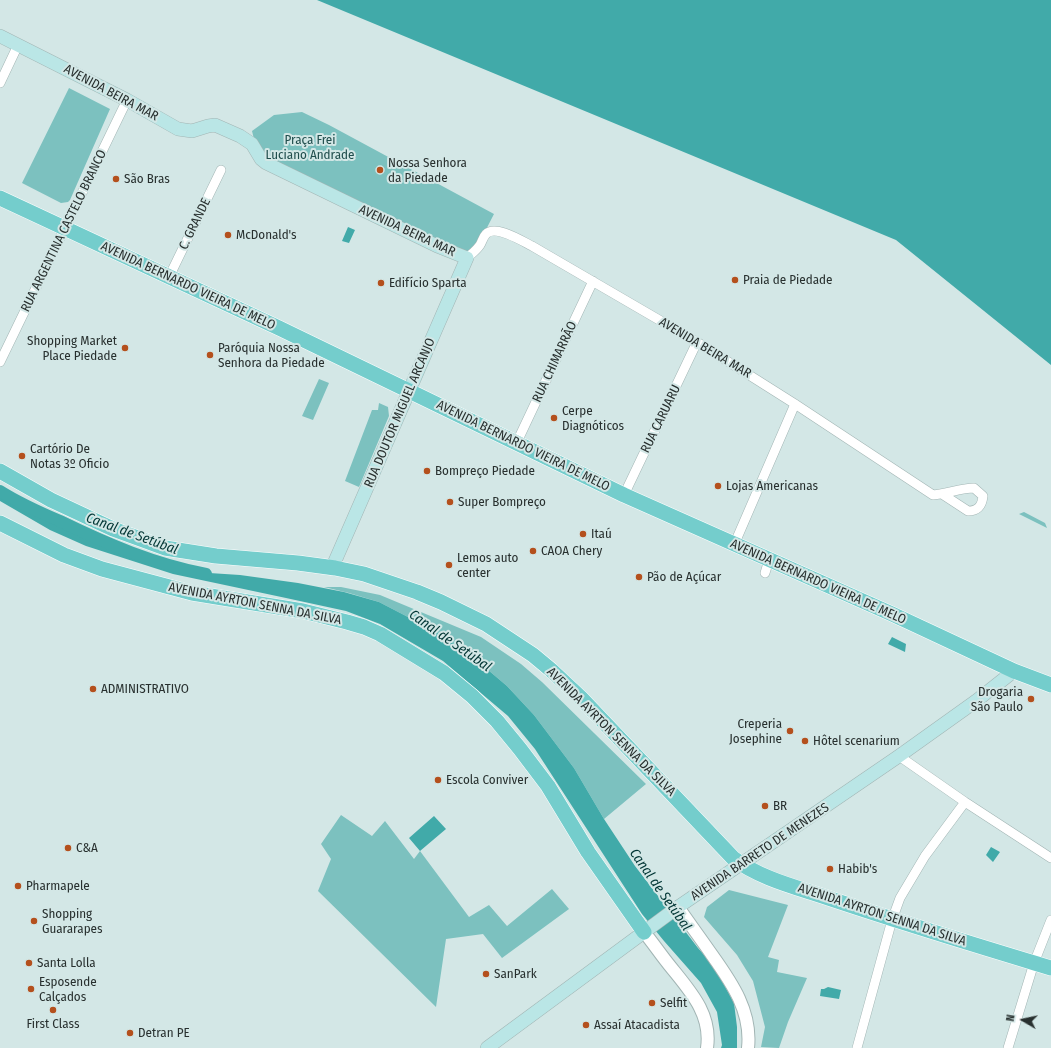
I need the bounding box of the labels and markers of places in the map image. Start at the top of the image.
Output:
place label: Nossa Senhora da Piedade [388,155,467,186]
marker: Nossa Senhora da Piedade [375,165,385,175]
place label: São Bras [124,171,170,187]
marker: São Bras [111,174,121,184]
place label: McDonald's [236,227,297,243]
marker: McDonald's [223,230,233,240]
place label: Praia de Piedade [743,272,832,288]
place label: Edifício Sparta [389,275,467,291]
marker: Praia de Piedade [730,275,740,285]
marker: Edifício Sparta [376,278,386,288]
place label: Shopping Market Place Piedade [27,333,117,364]
place label: Paróquia Nossa Senhora da Piedade [218,340,325,371]
marker: Shopping Market Place Piedade [120,343,130,353]
marker: Paróquia Nossa Senhora da Piedade [205,350,215,360]
place label: Cerpe Diagnóticos [562,403,624,434]
marker: Cerpe Diagnóticos [549,413,559,423]
place label: Cartório De Notas 3º Oficio [30,441,109,472]
marker: Cartório De Notas 3º Oficio [17,451,27,461]
place label: Bompreço Piedade [435,463,535,479]
marker: Bompreço Piedade [422,466,432,476]
place label: Lojas Americanas [726,478,818,494]
marker: Lojas Americanas [713,481,723,491]
place label: Super Bompreço [458,494,546,510]
marker: Super Bompreço [445,497,455,507]
place label: Itaú [591,526,612,542]
marker: Itaú [578,529,588,539]
place label: CAOA Chery [541,543,602,559]
marker: CAOA Chery [528,546,538,556]
place label: Lemos auto center [457,550,518,581]
marker: Lemos auto center [444,560,454,570]
place label: Pão de Açúcar [647,569,721,585]
marker: Pão de Açúcar [634,572,644,582]
place label: ADMINISTRATIVO [101,681,189,697]
marker: ADMINISTRATIVO [88,684,98,694]
place label: Drogaria São Paulo [971,684,1023,715]
marker: Drogaria São Paulo [1026,694,1036,704]
place label: Creperia Josephine [729,716,782,747]
marker: Creperia Josephine [785,726,795,736]
place label: Hôtel scenarium [813,733,900,749]
marker: Hôtel scenarium [800,736,810,746]
place label: Escola Conviver [446,772,528,788]
marker: Escola Conviver [433,775,443,785]
place label: BR [773,798,787,814]
marker: BR [760,801,770,811]
place label: C&A [76,840,98,856]
marker: C&A [63,843,73,853]
place label: Habib's [838,861,877,877]
marker: Habib's [825,864,835,874]
place label: Pharmapele [26,878,90,894]
marker: Pharmapele [13,881,23,891]
place label: Shopping Guararapes [42,906,103,937]
marker: Shopping Guararapes [29,916,39,926]
place label: Santa Lolla [37,955,96,971]
marker: Santa Lolla [24,958,34,968]
place label: SanPark [494,966,537,982]
marker: SanPark [481,969,491,979]
place label: Esposende Calçados [39,974,97,1005]
marker: Esposende Calçados [26,984,36,994]
place label: Selfit [660,995,687,1011]
marker: Selfit [647,998,657,1008]
marker: First Class [48,1005,58,1015]
place label: First Class [27,1016,79,1032]
place label: Assaí Atacadista [594,1017,680,1033]
marker: Assaí Atacadista [581,1020,591,1030]
place label: Detran PE [138,1025,190,1041]
marker: Detran PE [125,1028,135,1038]

